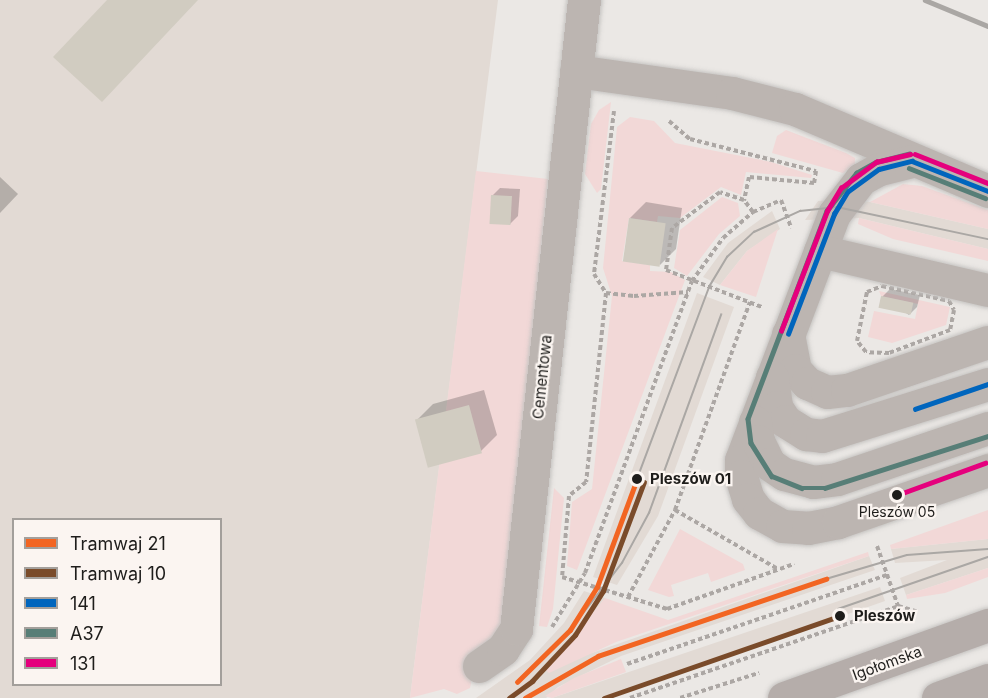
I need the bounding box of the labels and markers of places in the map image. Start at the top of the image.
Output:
marker: Pleszów 01 [628,470,646,488]
place label: Pleszów 01 [650,470,731,488]
marker: Pleszów 05 [891,489,903,501]
place label: Pleszów 05 [859,504,935,520]
marker: Pleszów [831,607,849,625]
place label: Pleszów [854,607,915,625]

